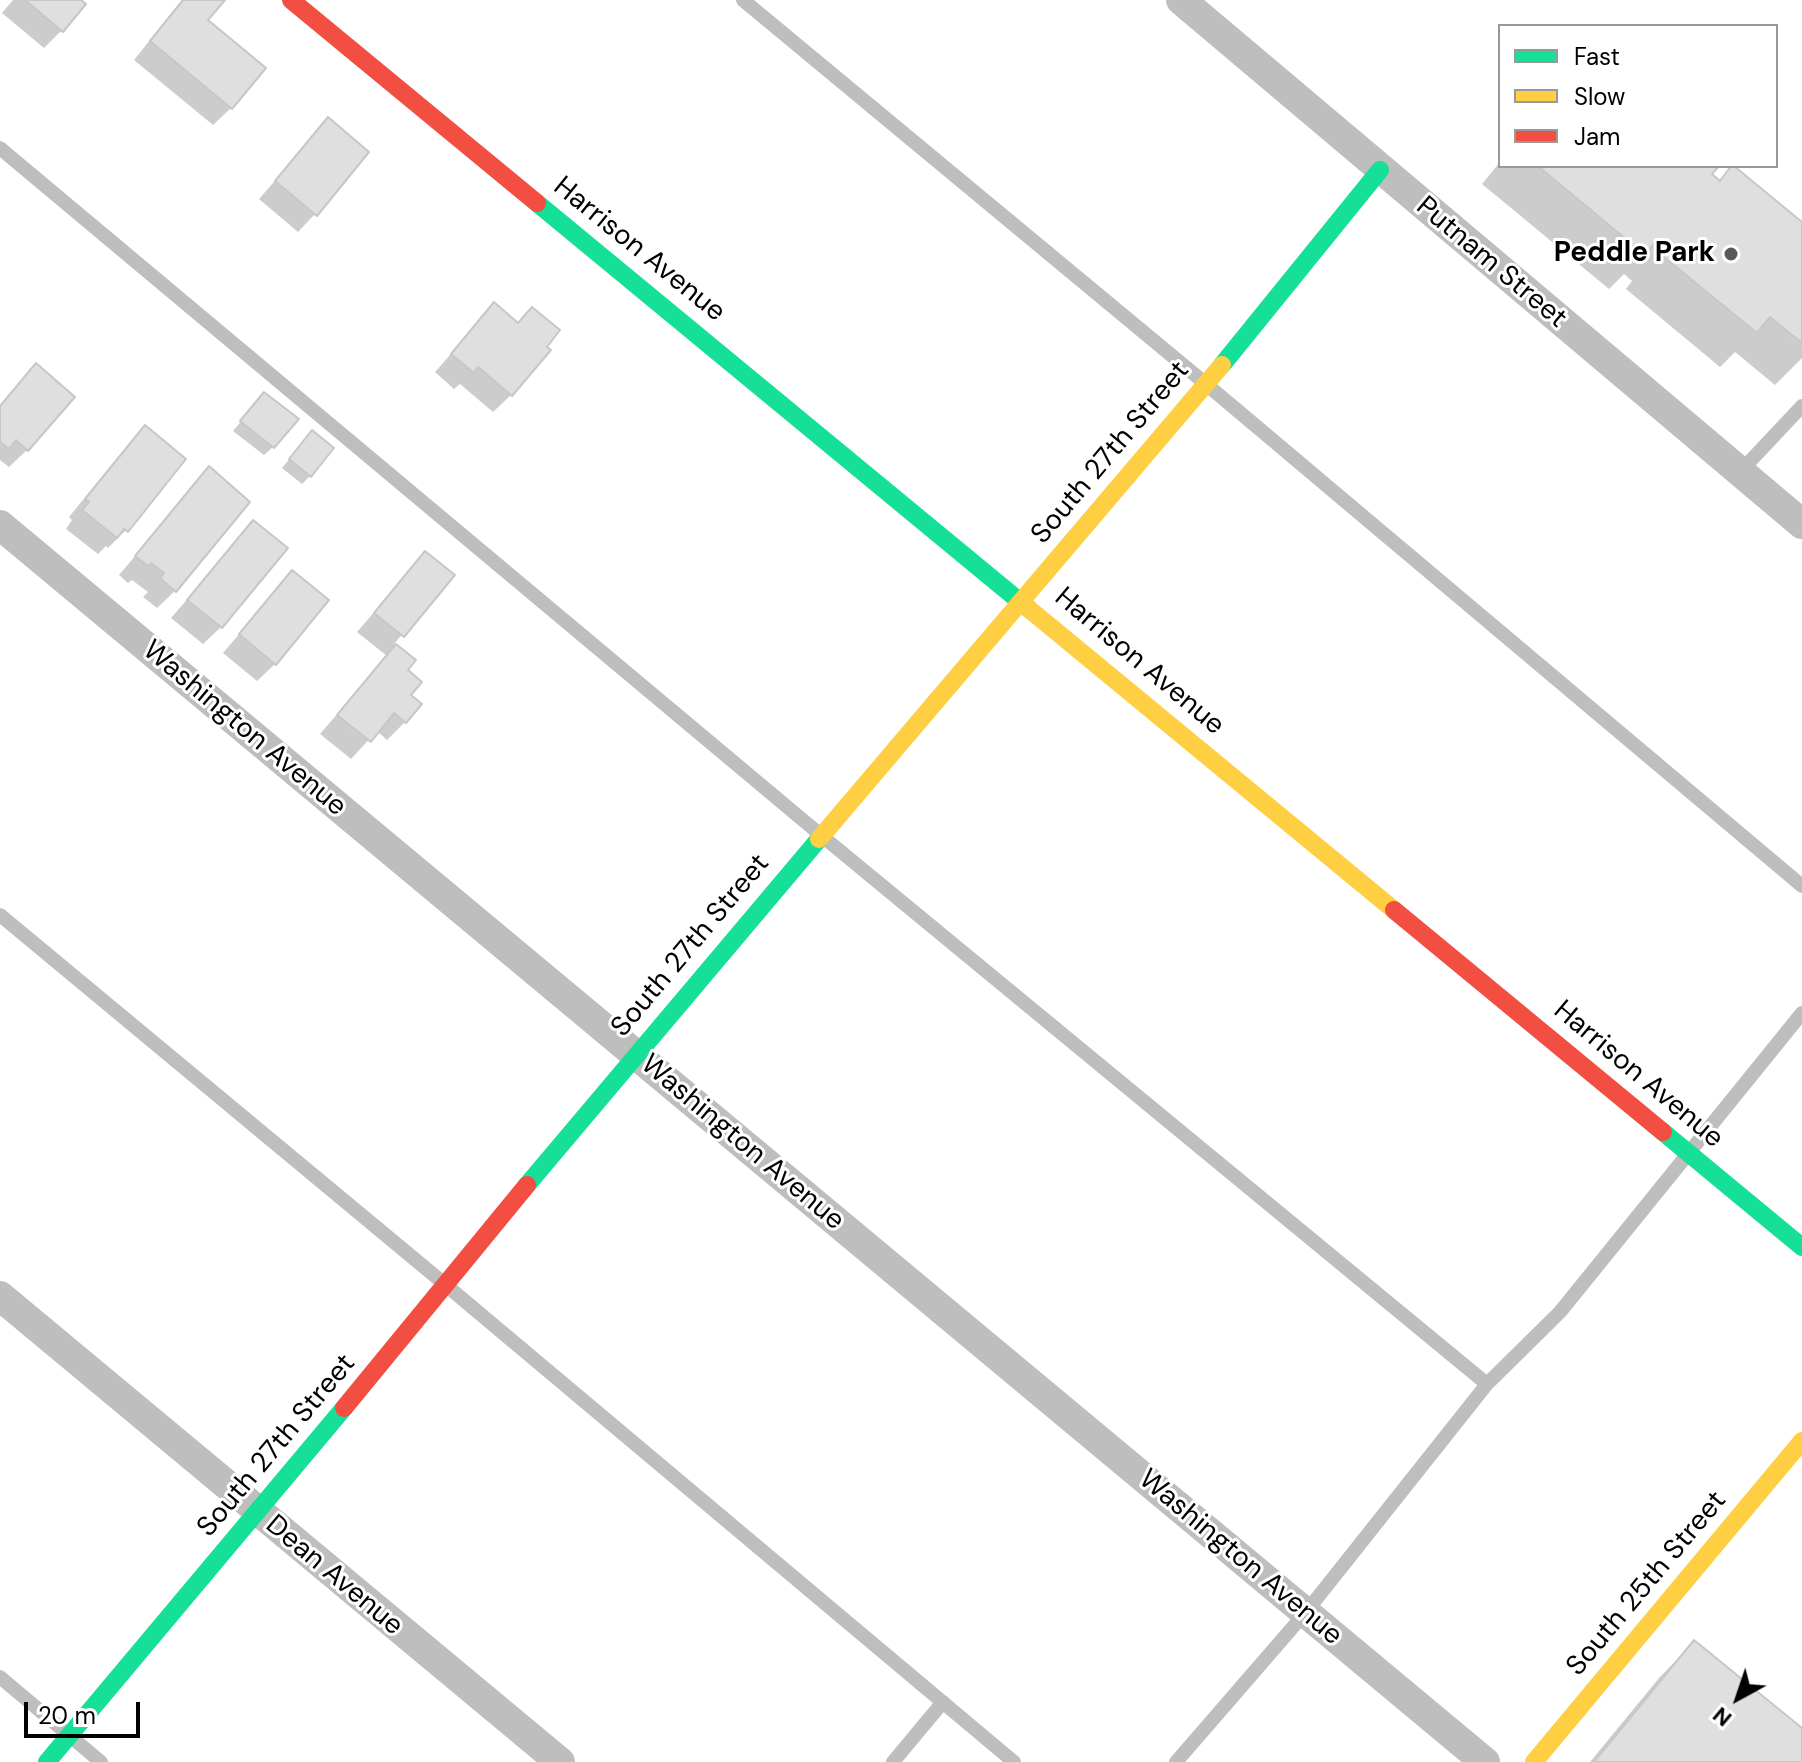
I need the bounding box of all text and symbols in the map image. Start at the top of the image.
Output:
legend [1498,24,1778,168]
text: Fast [1574,41,1620,72]
text: Slow [1574,81,1625,112]
text: Jam [1574,121,1620,152]
street label: Harrison Avenue [546,171,732,329]
street label: Putnam Street [1409,190,1573,336]
place label: Peddle Park [1554,237,1715,271]
marker: Peddle Park [1722,245,1740,263]
street label: South 27th Street [1025,355,1197,551]
street label: Harrison Avenue [1047,581,1231,743]
street label: Washington Avenue [135,634,353,824]
street label: South 27th Street [605,848,777,1044]
street label: Harrison Avenue [1546,994,1730,1156]
street label: Washington Avenue [633,1048,851,1238]
street label: South 27th Street [191,1348,363,1544]
street label: Washington Avenue [1131,1463,1349,1653]
street label: South 25th Street [1560,1485,1734,1683]
street label: Dean Avenue [258,1509,410,1643]
north arrow [1698,1658,1778,1738]
scale bar [28,1686,144,1736]
text: 20 m [38,1700,96,1731]
text: N [1707,1701,1738,1733]

